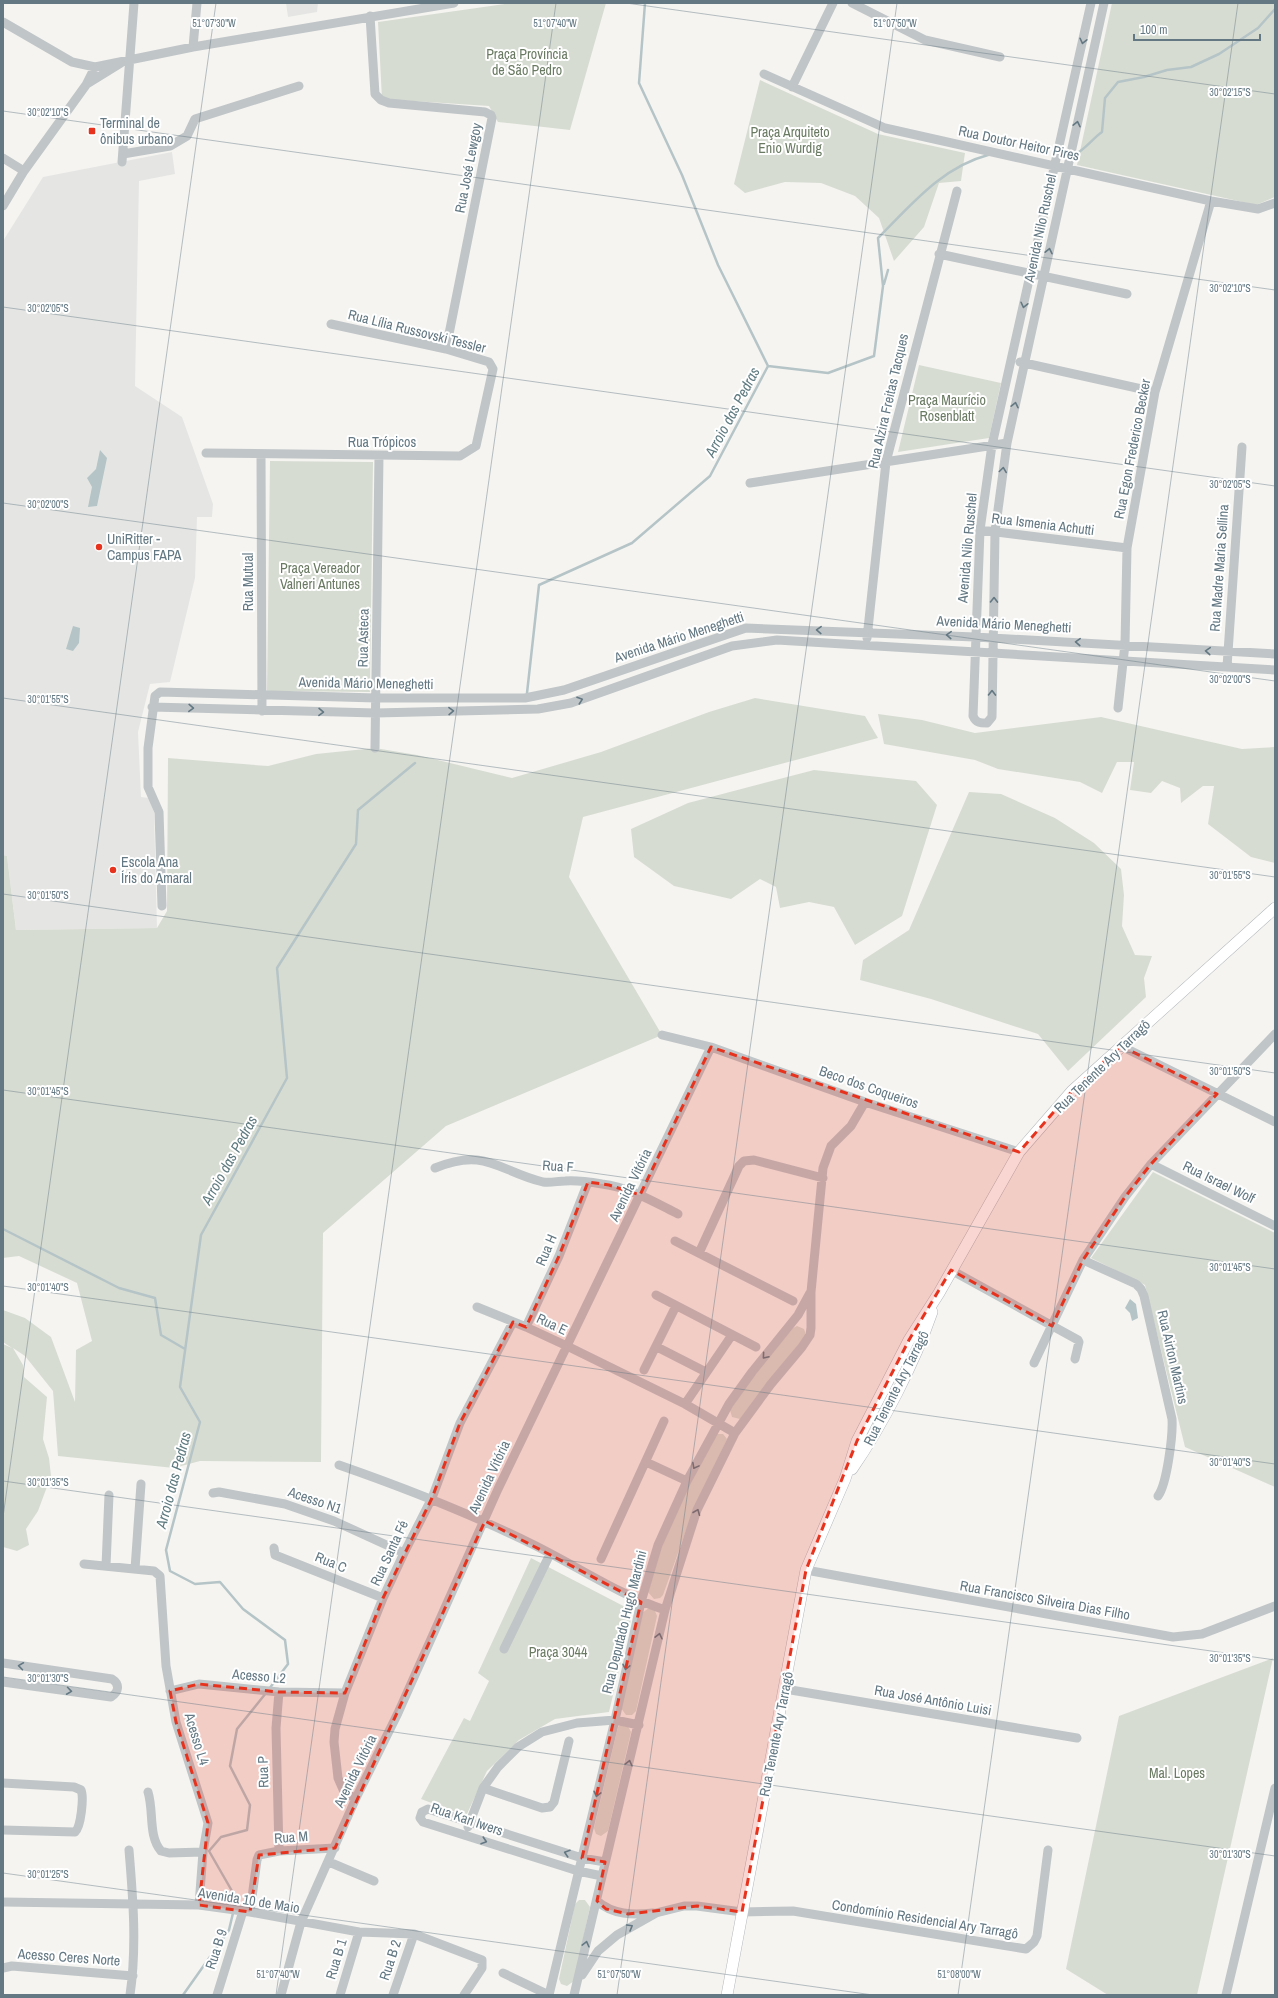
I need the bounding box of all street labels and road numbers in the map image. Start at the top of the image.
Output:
street label: Rua José Lewgoy [450,121,486,215]
street label: Rua Doutor Heitor Pires [957,121,1081,165]
street label: Avenida Nilo Ruschel [1020,172,1060,285]
street label: Rua Lília Russovski Tessler [346,305,488,357]
street label: Rua Alzira Freitas Tacques [864,332,912,470]
street label: Rua Egon Frederico Becker [1110,377,1154,521]
street label: Rua Trópicos [348,433,416,451]
street label: Avenida Nilo Ruschel [953,492,981,605]
street label: Rua Madre Maria Sellina [1206,503,1232,632]
street label: Rua Ismenia Achutti [991,509,1095,539]
street label: Rua Mutual [239,553,257,611]
street label: Rua Asteca [353,608,373,668]
street label: Avenida Mário Meneghetti [611,608,746,667]
street label: Avenida Mário Meneghetti [935,611,1072,637]
street label: Avenida Mário Meneghetti [297,673,434,693]
street label: Rua Tenente Ary Tarragô [1050,1015,1154,1117]
street label: Beco dos Coqueiros [817,1062,921,1113]
street label: Avenida Vitória [604,1145,656,1225]
street label: Rua F [542,1156,574,1176]
street label: Rua Israel Wolf [1180,1157,1259,1208]
street label: Rua H [531,1232,561,1268]
street label: Rua Airton Martins [1153,1308,1193,1406]
street label: Rua E [534,1309,570,1339]
street label: Rua Tenente Ary Tarragô [859,1327,933,1449]
street label: Avenida Vitória [464,1437,514,1517]
street label: Acesso N1 [285,1482,345,1518]
street label: Rua Santa Fé [366,1517,412,1589]
street label: Rua C [313,1548,349,1576]
street label: Rua Deputado Hugo Mardini [598,1549,650,1695]
street label: Rua Francisco Silveira Dias Filho [959,1576,1131,1624]
street label: Acesso L2 [231,1665,286,1687]
street label: Rua Tenente Ary Tarragô [755,1670,797,1798]
street label: Rua José Antônio Luisi [873,1681,993,1719]
street label: Acesso L4 [180,1710,214,1768]
street label: Avenida Vitória [329,1731,381,1811]
street label: Rua P [253,1755,273,1788]
street label: Rua Karl Iwers [428,1798,506,1840]
street label: Rua M [274,1827,308,1847]
street label: Avenida 10 de Maio [196,1883,301,1917]
street label: Condomínio Residencial Ary Tarragô [831,1895,1019,1943]
street label: Rua B 9 [201,1926,231,1972]
street label: Rua B 1 [321,1936,351,1981]
street label: Rua B 2 [375,1937,405,1983]
street label: Acesso Ceres Norte [16,1944,121,1970]

